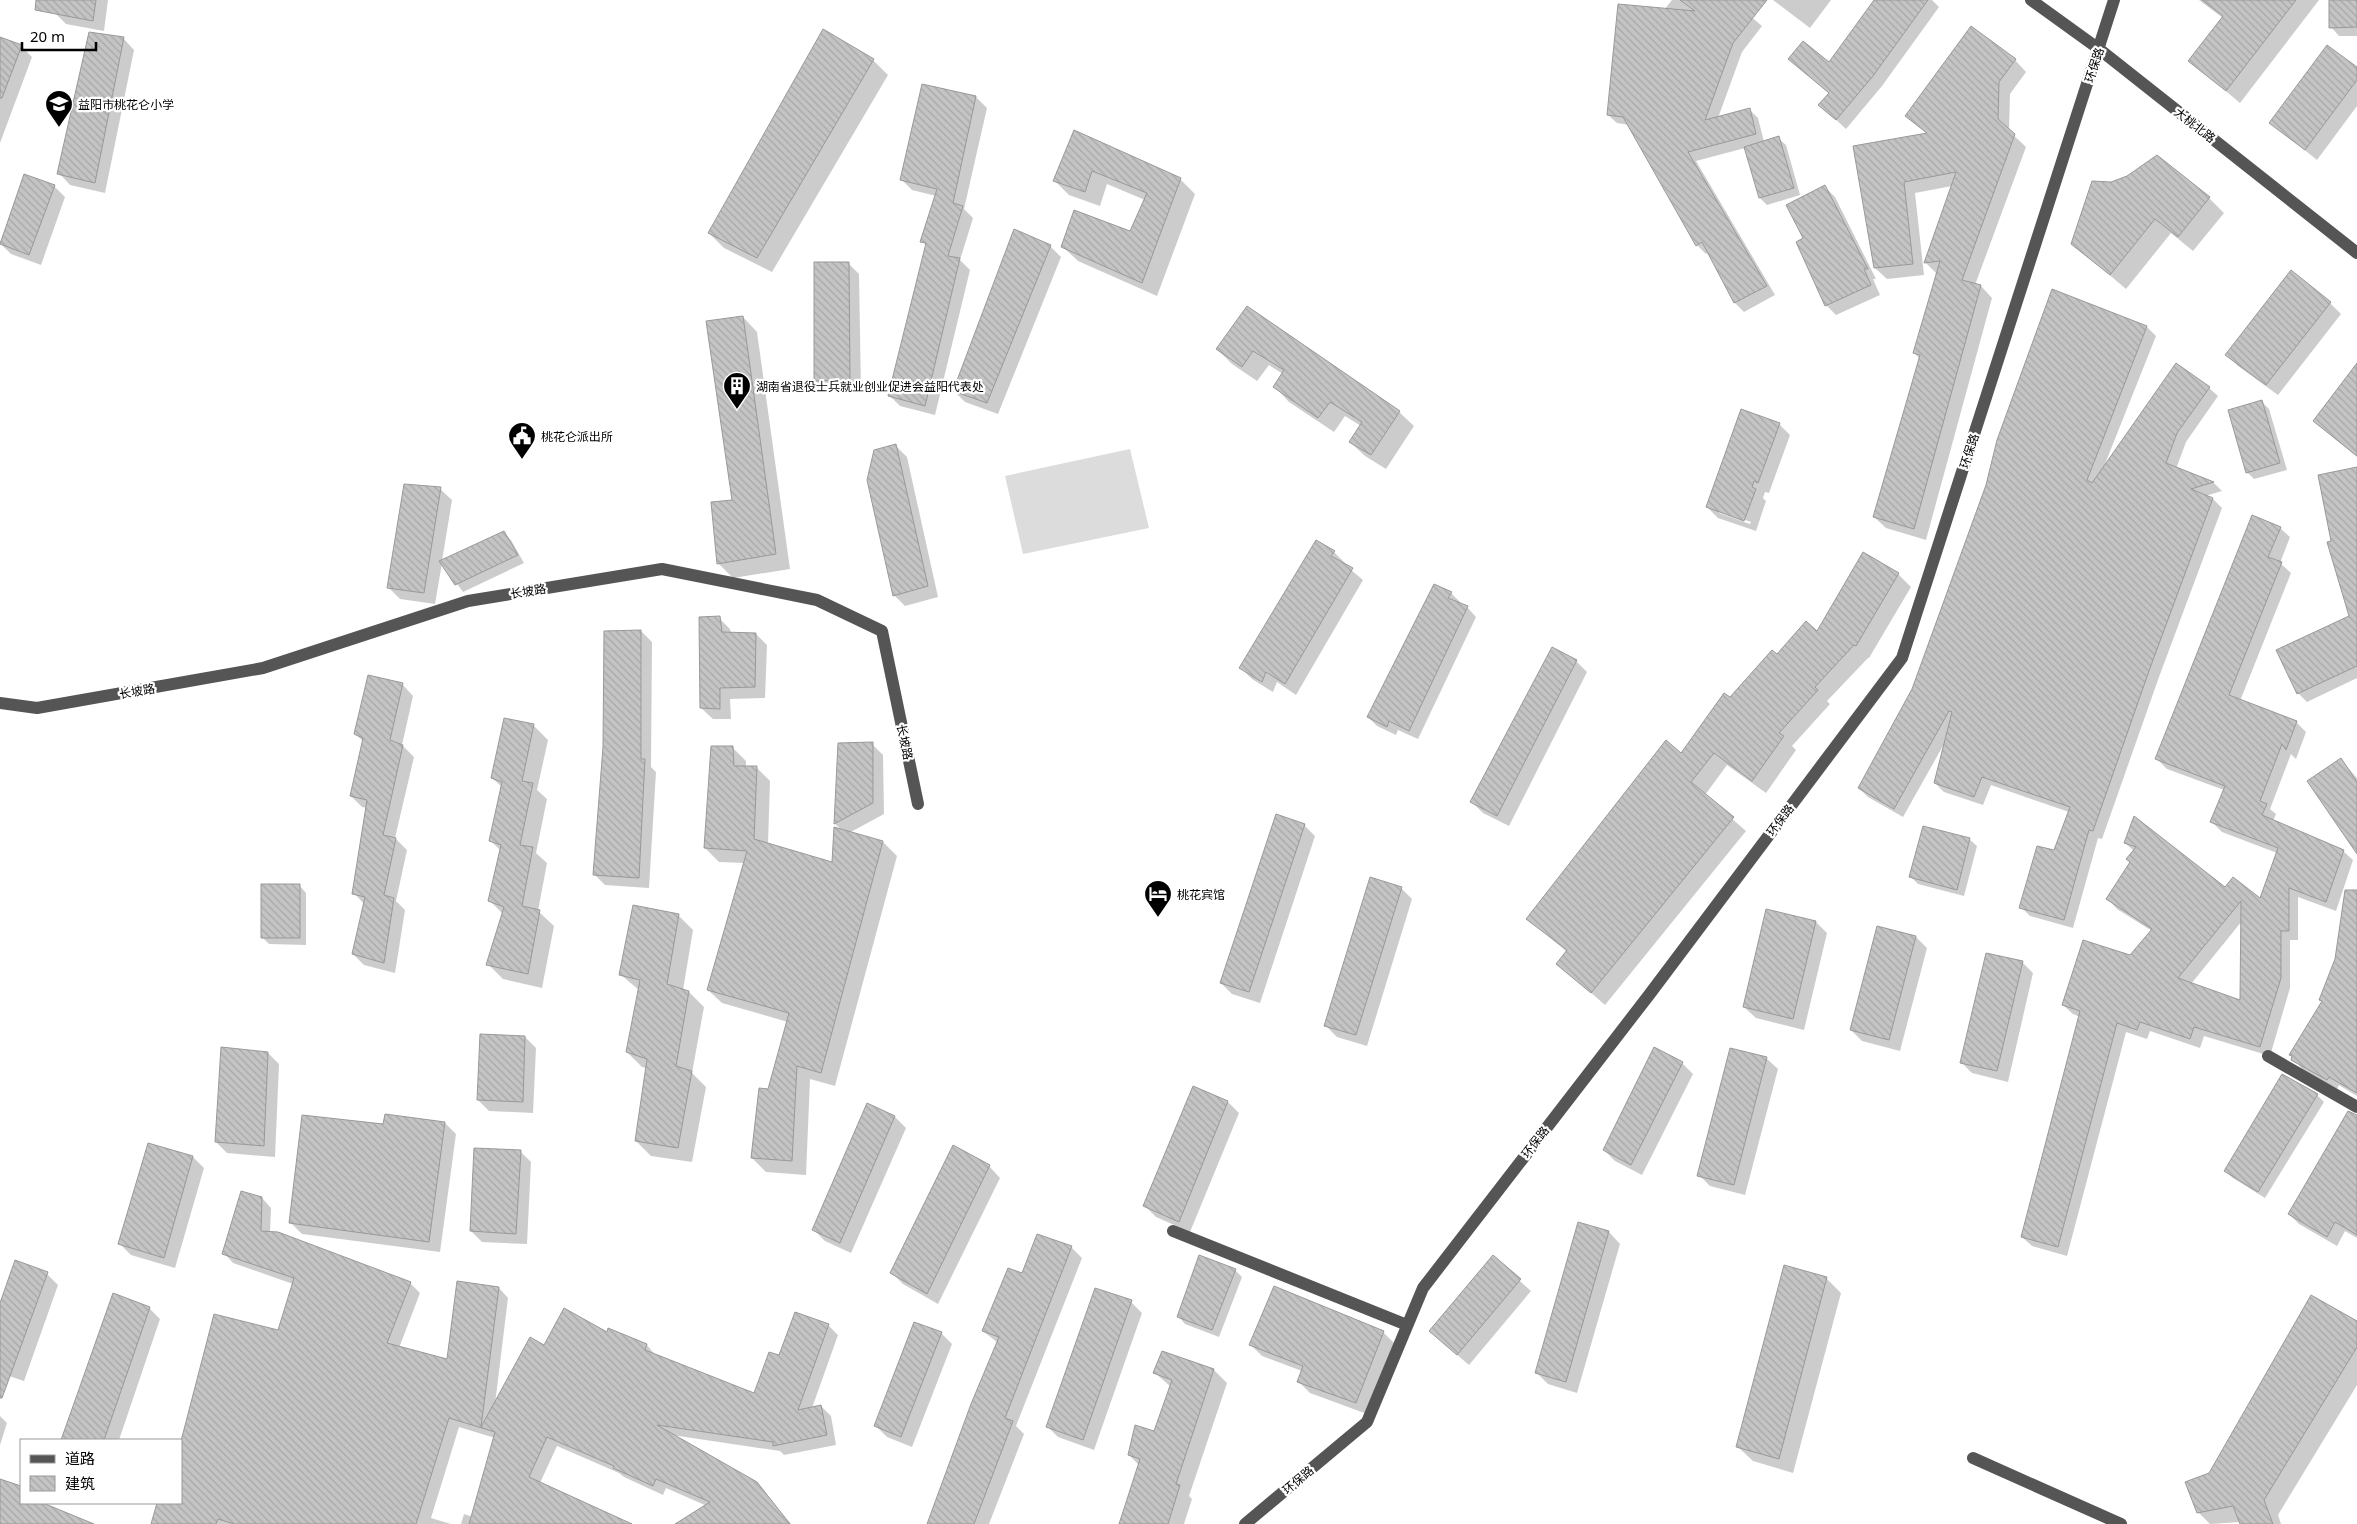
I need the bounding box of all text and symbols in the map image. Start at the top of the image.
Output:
scale bar [22,20,96,52]
text: 20 m [30,26,65,46]
street label: 环保路 [2080,45,2108,85]
school or university icon: 益阳市桃花仑小学 [44,89,74,128]
place label: 益阳市桃花仑小学 [78,96,174,113]
street label: 大桃北路 [2171,104,2219,146]
building icon: 湖南省退役士兵就业创业促进会益阳代表处 [722,371,752,410]
place label: 湖南省退役士兵就业创业促进会益阳代表处 [756,378,984,395]
public building icon: 桃花仑派出所 [507,421,537,460]
place label: 桃花仑派出所 [541,428,613,445]
street label: 环保路 [1955,431,1983,471]
street label: 长坡路 [509,580,547,602]
street label: 长坡路 [118,680,156,702]
street label: 长坡路 [893,723,917,761]
street label: 环保路 [1762,801,1798,839]
hotel icon: 桃花宾馆 [1143,879,1173,918]
place label: 桃花宾馆 [1177,886,1225,903]
street label: 环保路 [1517,1123,1553,1161]
legend [20,1439,182,1504]
text: 道路 [65,1448,95,1468]
street label: 环保路 [1279,1462,1317,1498]
text: 建筑 [65,1473,95,1493]

